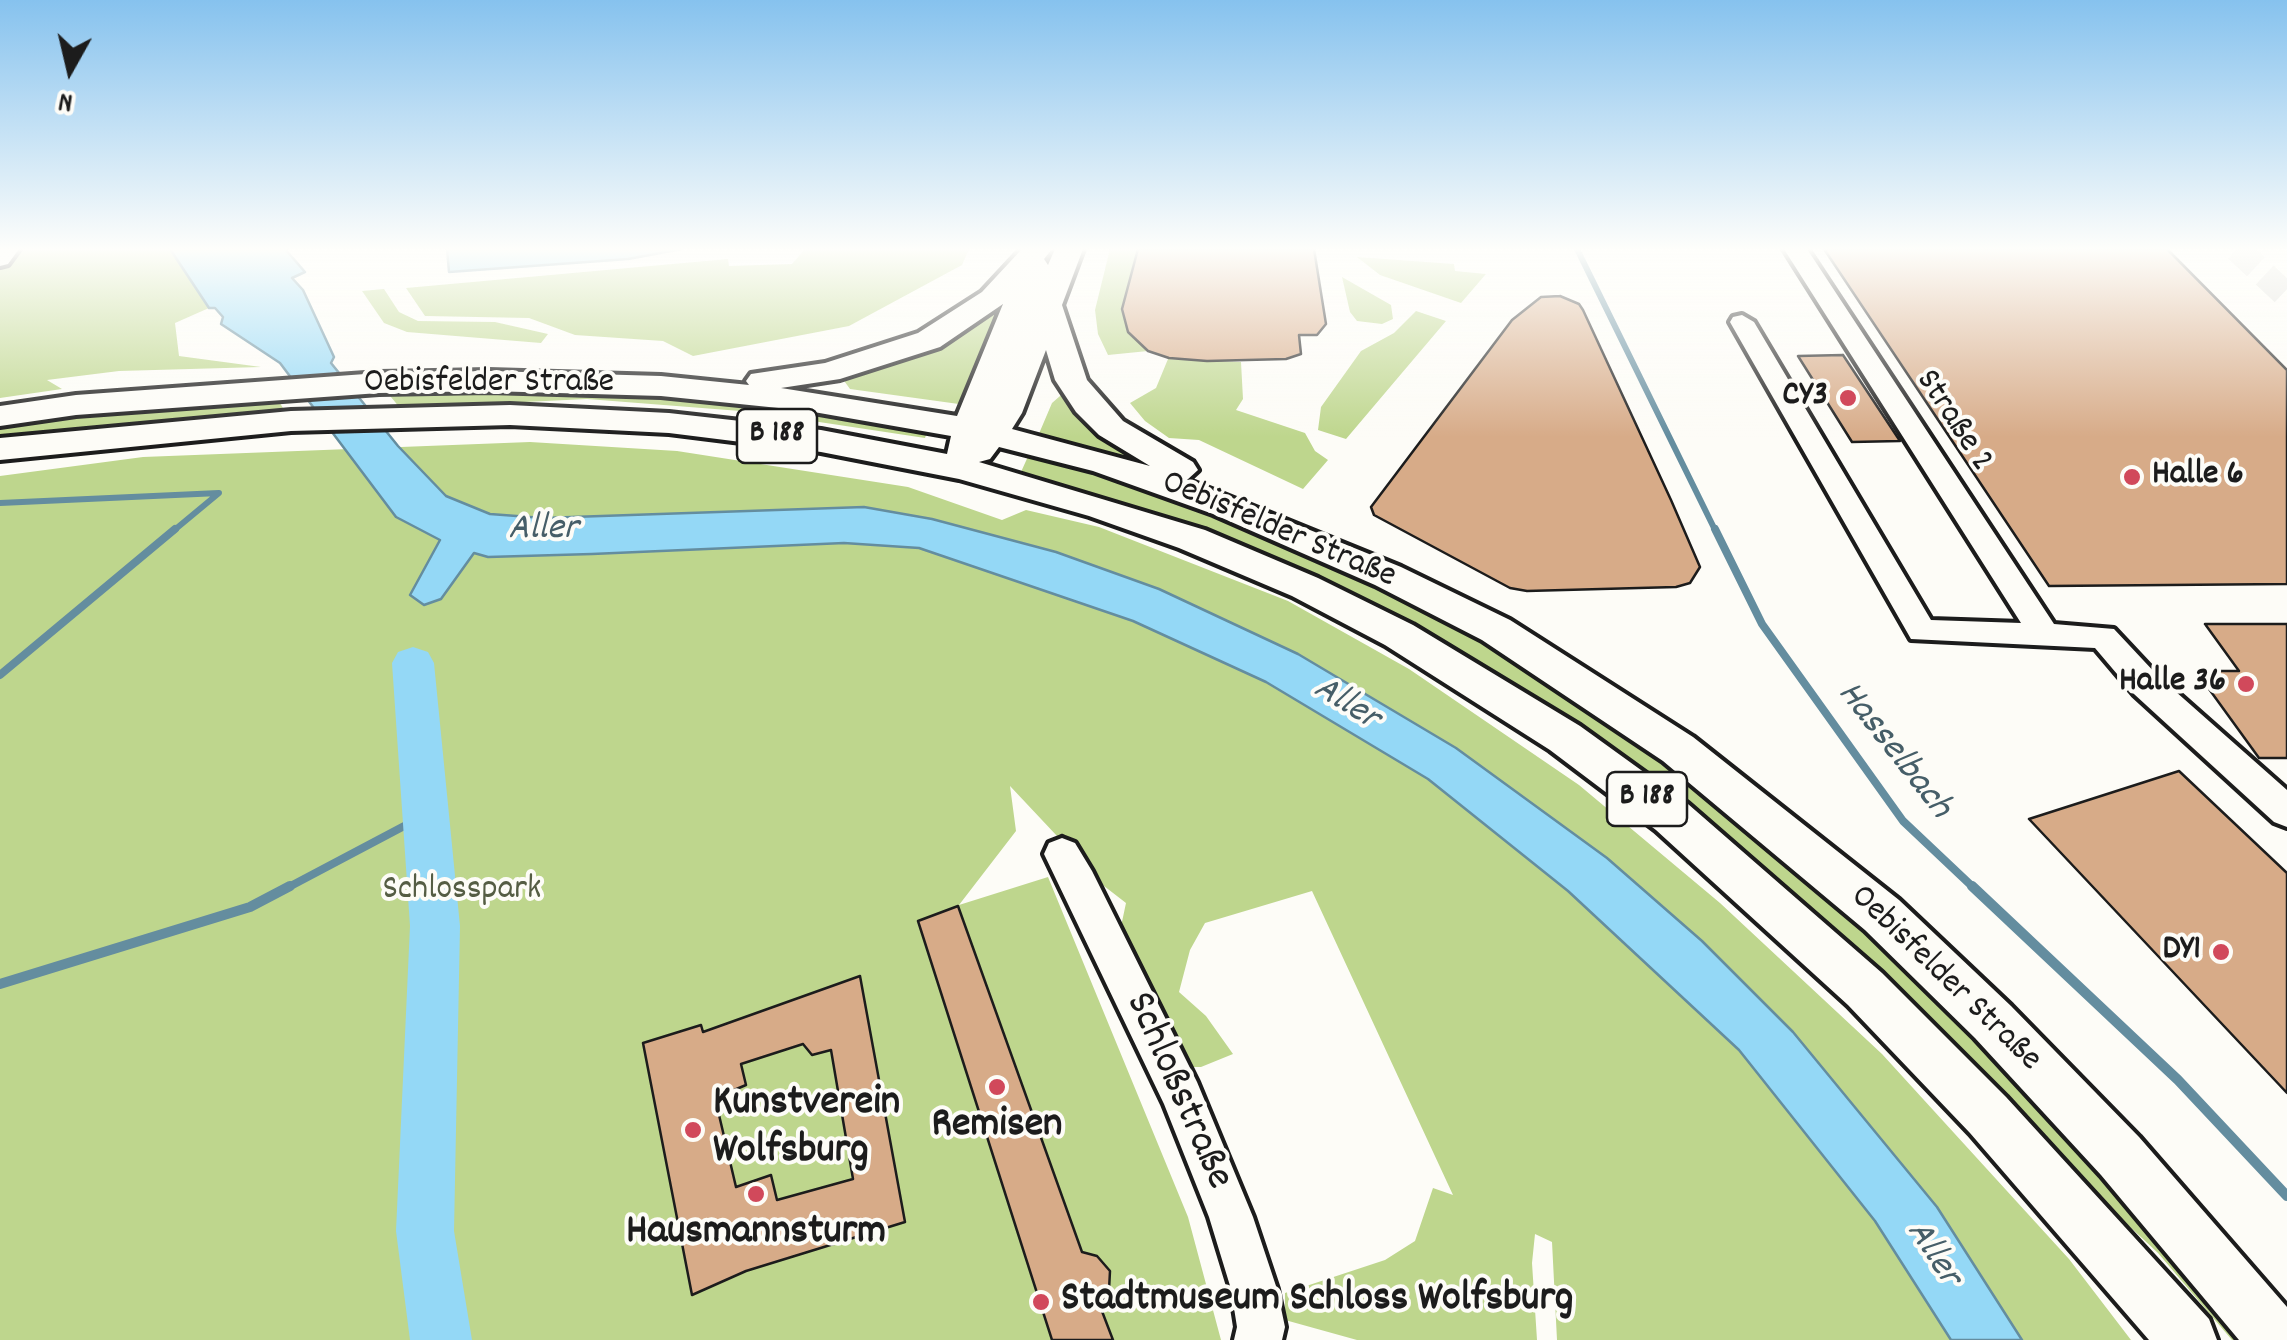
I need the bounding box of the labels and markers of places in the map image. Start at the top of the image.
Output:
place label: CY3 [1782,377,1828,419]
marker: CY3 [1837,387,1859,409]
place label: Halle 6 [2152,456,2244,498]
marker: Halle 6 [2121,466,2143,488]
place label: Halle 36 [2119,663,2226,705]
marker: Halle 36 [2235,673,2257,695]
place label: DY1 [2162,931,2201,973]
marker: DY1 [2210,941,2232,963]
marker: Remisen [986,1076,1008,1098]
place label: Kunstverein Wolfsburg [713,1081,900,1180]
place label: Remisen [931,1103,1063,1153]
marker: Kunstverein Wolfsburg [682,1119,704,1141]
marker: Hausmannsturm [745,1183,767,1205]
place label: Hausmannsturm [626,1210,886,1260]
place label: Stadtmuseum Schloss Wolfsburg [1061,1277,1573,1327]
marker: Stadtmuseum Schloss Wolfsburg [1030,1291,1052,1313]

